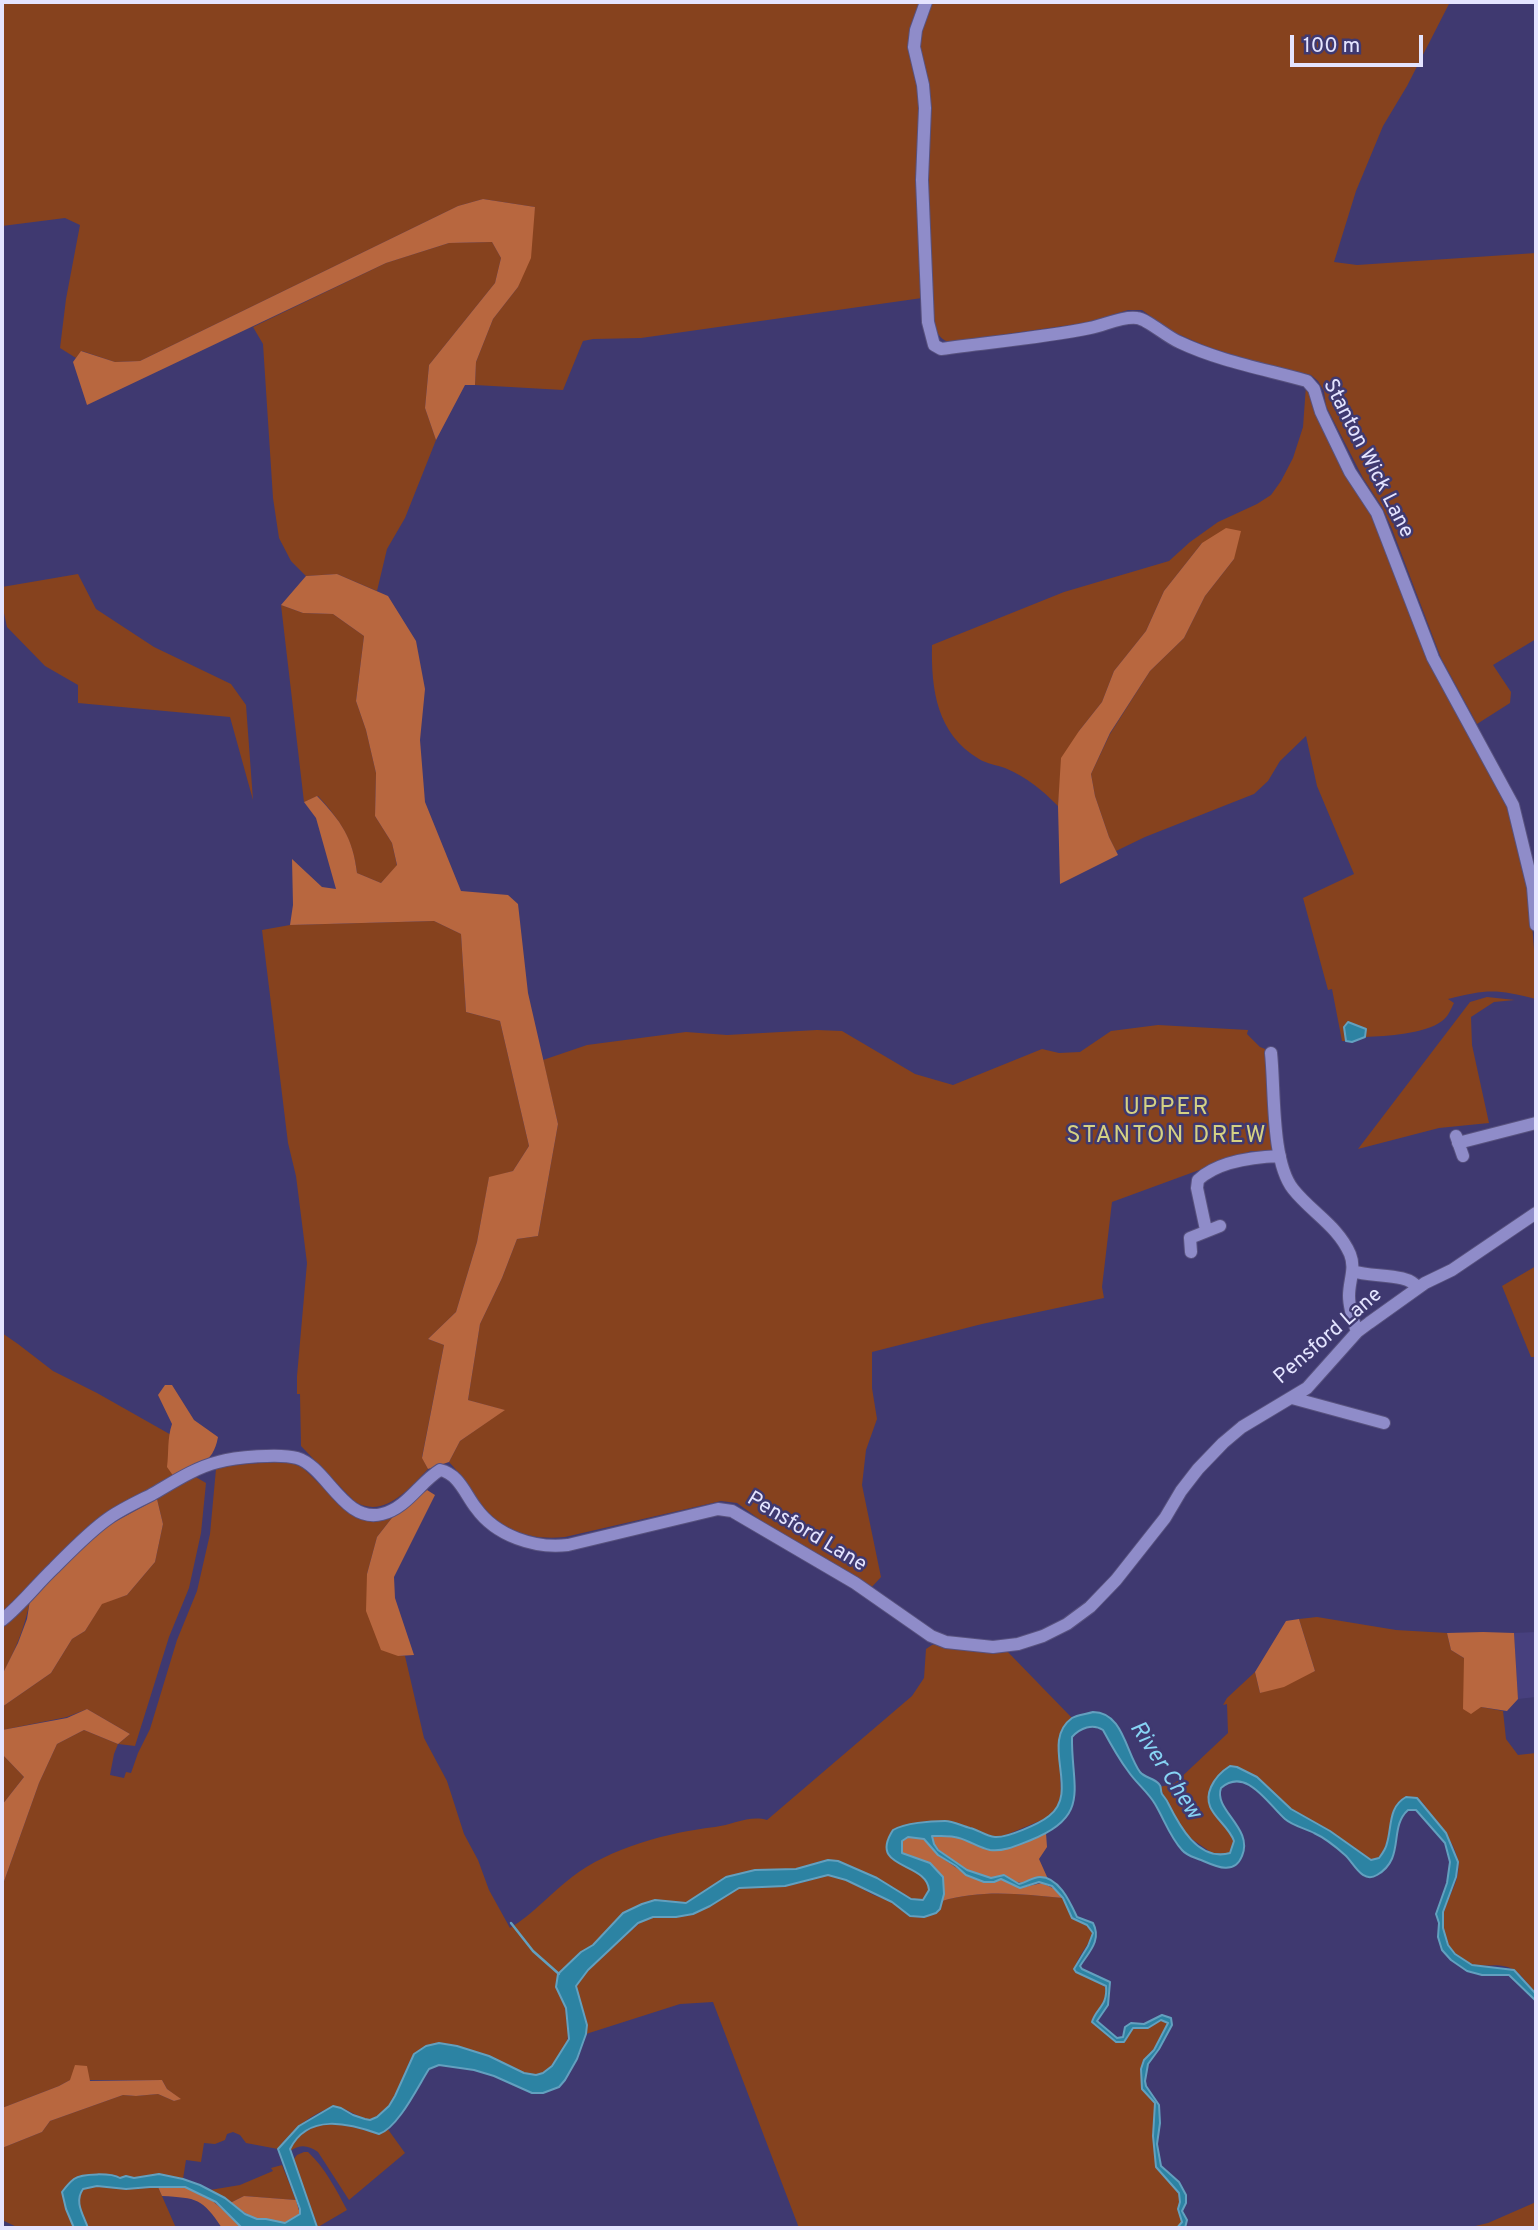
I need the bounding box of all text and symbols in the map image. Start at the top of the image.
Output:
scale bar [1293,21,1426,65]
text: 100 m [1303,33,1360,60]
street label: Stanton Wick Lane [1316,375,1418,543]
district label: UPPER STANTON DREW [1068,1095,1266,1151]
street label: Pensford Lane [1270,1283,1388,1391]
street label: Pensford Lane [742,1487,870,1579]
water label: River Chew [1122,1717,1206,1825]

